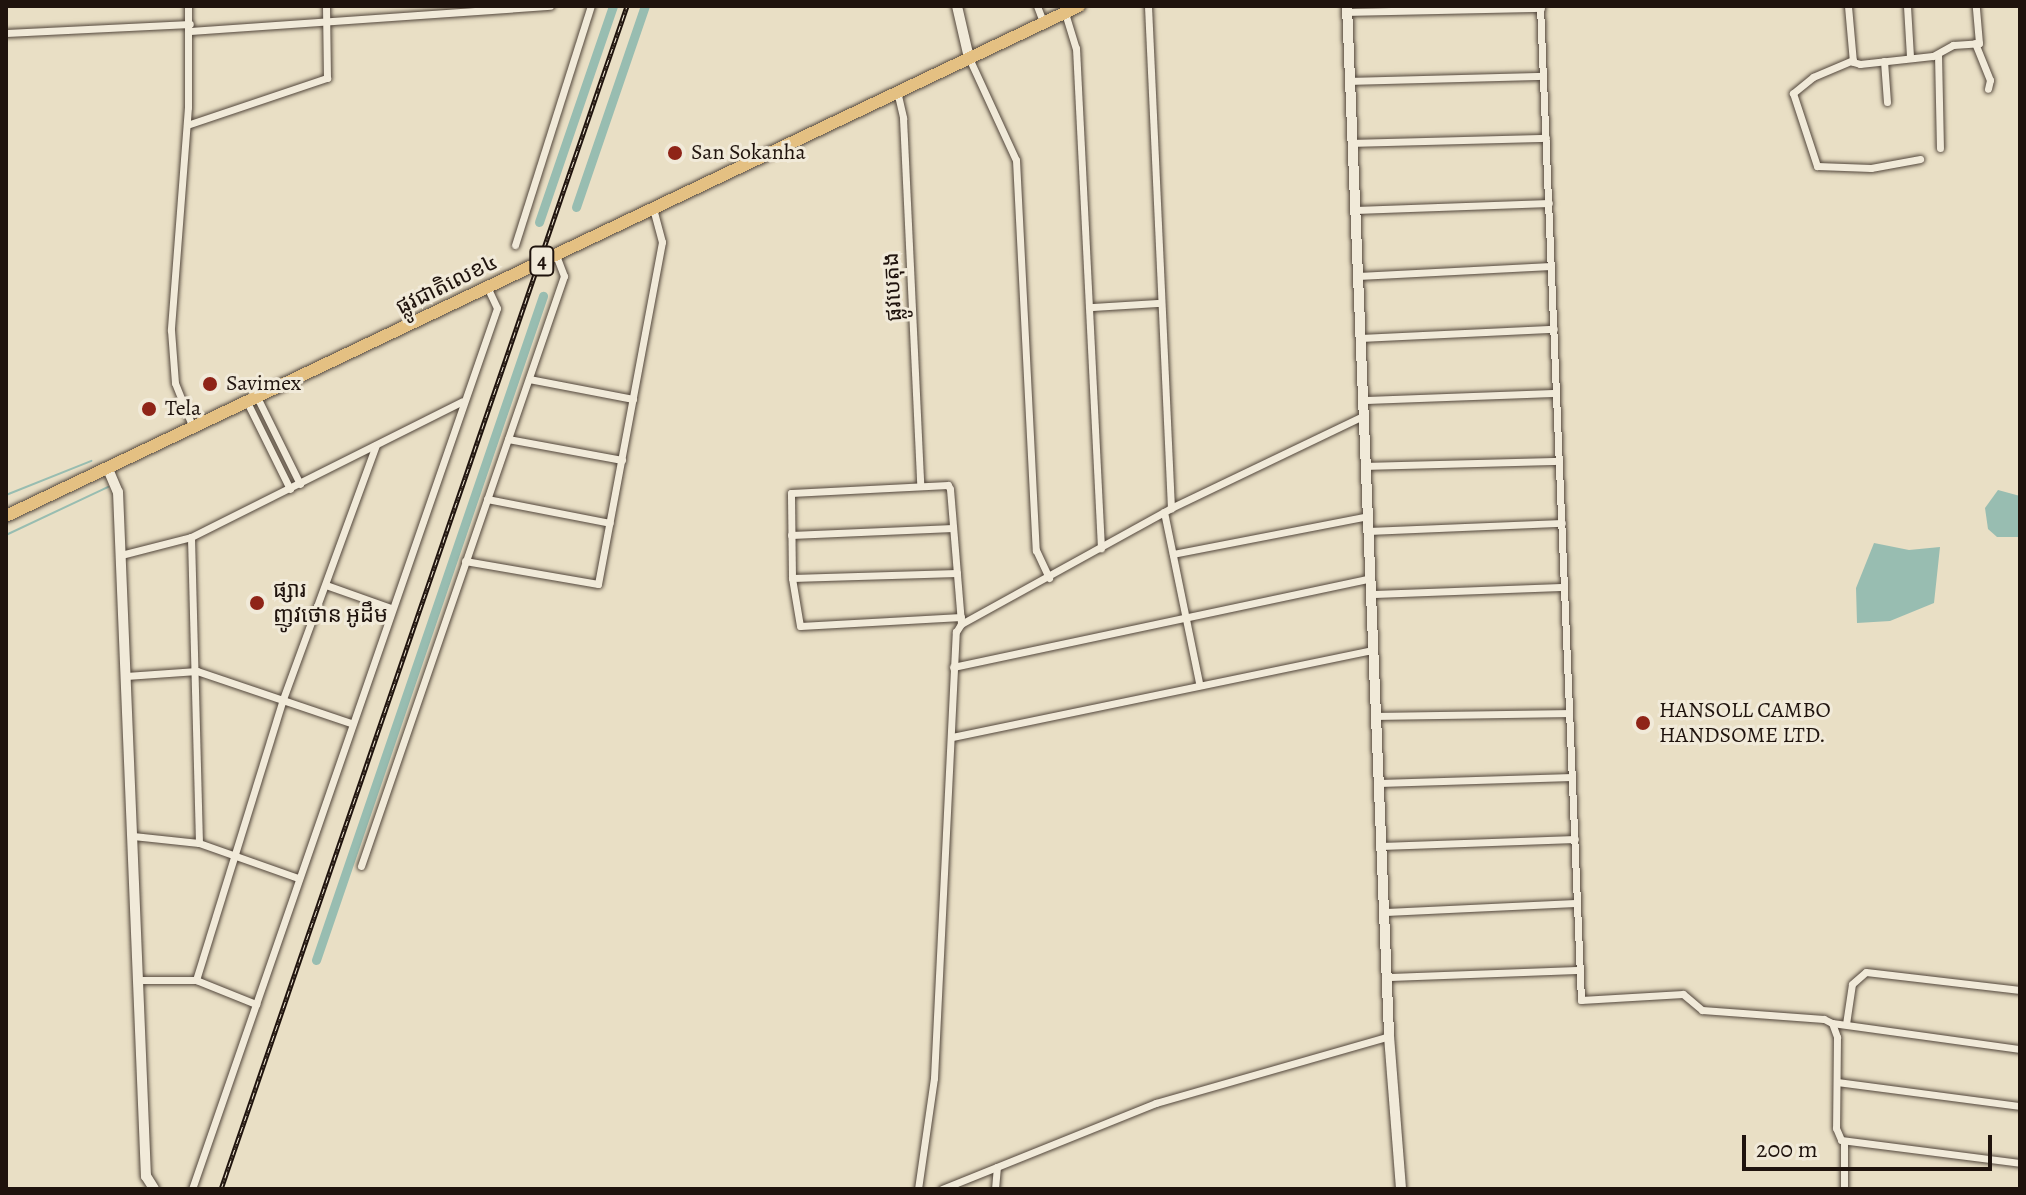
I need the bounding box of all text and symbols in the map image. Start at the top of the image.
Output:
place label: San Sokanha [691,140,806,166]
marker: San Sokanha [666,144,684,162]
road number: 4 [528,245,556,277]
street label: ផ្លូវជាតិលេខ៤ [392,249,502,321]
street label: ផ្លូវបេតុង [878,252,908,322]
place label: Savimex [226,371,301,397]
marker: Savimex [201,375,219,393]
place label: Tela [165,396,201,422]
marker: Tela [140,400,158,418]
place label: ផ្សារ ញូវថោន អូដឹម [273,577,388,628]
marker: ផ្សារ ញូវថោន អូដឹម [248,594,266,612]
place label: HANSOLL CAMBO HANDSOME LTD. [1659,697,1831,748]
marker: HANSOLL CAMBO HANDSOME LTD. [1634,714,1652,732]
scale bar [1746,1119,1996,1169]
text: 200 m [1756,1133,1818,1165]

